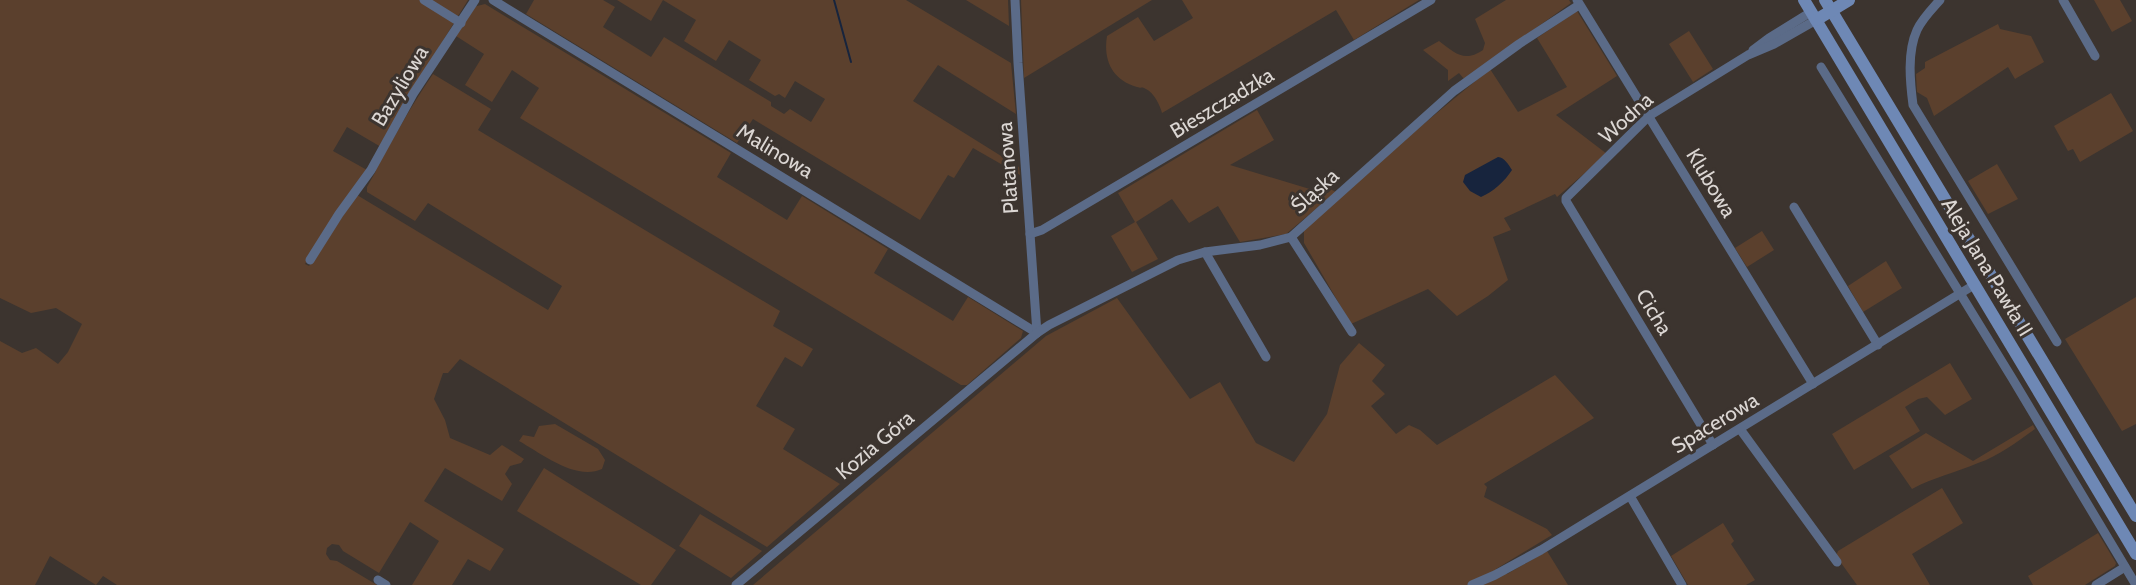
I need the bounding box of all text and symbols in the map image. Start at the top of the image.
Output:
street label: Bazyliowa [366,41,433,130]
street label: Bieszczadzka [1165,62,1278,143]
street label: Wodna [1593,87,1658,148]
street label: Malinowa [732,118,818,183]
street label: Platanowa [992,121,1023,215]
street label: Klubowa [1681,144,1742,222]
street label: Śląska [1286,163,1344,218]
street label: Aleja Jana Pawła II [1936,193,2038,341]
street label: Cicha [1631,284,1678,339]
street label: Spacerowa [1667,387,1763,458]
street label: Kozia Góra [831,405,919,484]

